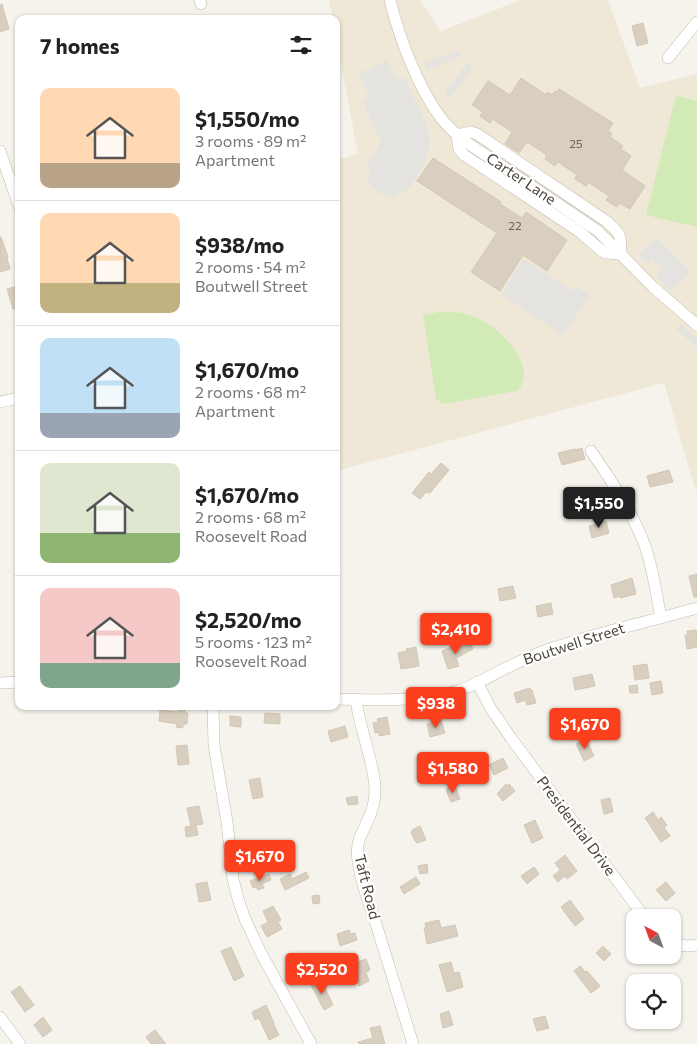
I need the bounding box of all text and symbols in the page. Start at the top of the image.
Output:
icon: filters [287,31,315,59]
text: 7 homes [40,33,119,58]
text: $1,550/mo [195,106,300,131]
icon: home [80,108,140,168]
text: 3 rooms · 89 m² [195,131,306,150]
house number: 25 [569,136,583,150]
street label: Carter Lane [483,148,560,208]
text: Apartment [195,150,275,169]
house number: 22 [508,218,522,232]
text: $938/mo [195,232,284,257]
icon: home [80,233,140,293]
text: 2 rooms · 54 m² [195,257,306,276]
text: Boutwell Street [195,276,308,295]
text: $1,670/mo [195,357,299,382]
icon: home [80,358,140,418]
text: 2 rooms · 68 m² [195,382,306,401]
text: Apartment [195,401,275,420]
text: $1,670/mo [195,482,299,507]
icon: home [80,483,140,543]
pin: $1,550 [558,486,640,529]
text: $1,550 [574,493,624,512]
text: 2 rooms · 68 m² [195,507,306,526]
text: Roosevelt Road [195,526,307,545]
text: $2,520/mo [195,607,302,632]
icon: home [80,608,140,668]
pin: $2,410 [415,612,497,655]
street label: Boutwell Street [521,618,627,668]
text: $2,410 [431,619,481,638]
text: 5 rooms · 123 m² [195,632,312,651]
text: Roosevelt Road [195,651,307,670]
pin: $938 [406,686,466,729]
text: $938 [417,693,455,712]
pin: $1,670 [544,708,626,750]
text: $1,670 [560,714,610,733]
pin: $1,580 [412,752,494,794]
text: $1,580 [428,758,478,777]
street label: Presidential Drive [534,772,620,879]
pin: $1,670 [219,840,301,882]
text: $1,670 [235,846,285,865]
street label: Taft Road [351,852,385,921]
north arrow [626,909,681,964]
map controls [626,909,681,1029]
pin: $2,520 [281,952,363,995]
text: $2,520 [296,959,348,978]
button: locate [626,974,681,1029]

